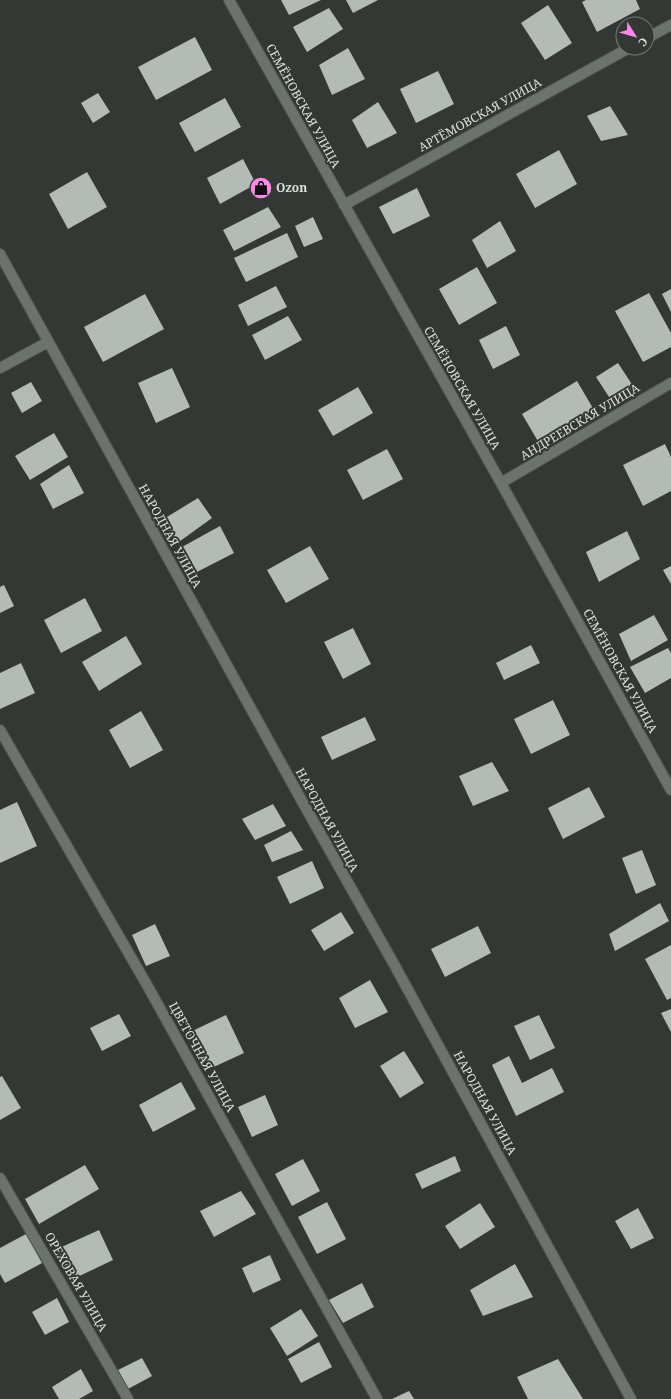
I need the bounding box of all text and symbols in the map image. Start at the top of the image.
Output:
north arrow [615,16,655,56]
text: С [635,35,652,50]
street label: СЕМЁНОВСКАЯ УЛИЦА [262,41,345,171]
street label: АРТЁМОВСКАЯ УЛИЦА [415,73,545,156]
shop icon: Ozon [248,175,274,201]
place label: Ozon [276,179,307,196]
street label: СЕМЁНОВСКАЯ УЛИЦА [420,323,505,453]
street label: АНДРЕЕВСКАЯ УЛИЦА [517,379,643,464]
street label: НАРОДНАЯ УЛИЦА [135,481,206,591]
street label: СЕМЁНОВСКАЯ УЛИЦА [579,606,662,736]
street label: НАРОДНАЯ УЛИЦА [292,765,363,875]
street label: ЦВЕТОЧНАЯ УЛИЦА [165,999,240,1115]
street label: НАРОДНАЯ УЛИЦА [450,1048,521,1158]
street label: ОРЕХОВАЯ УЛИЦА [41,1229,112,1335]

